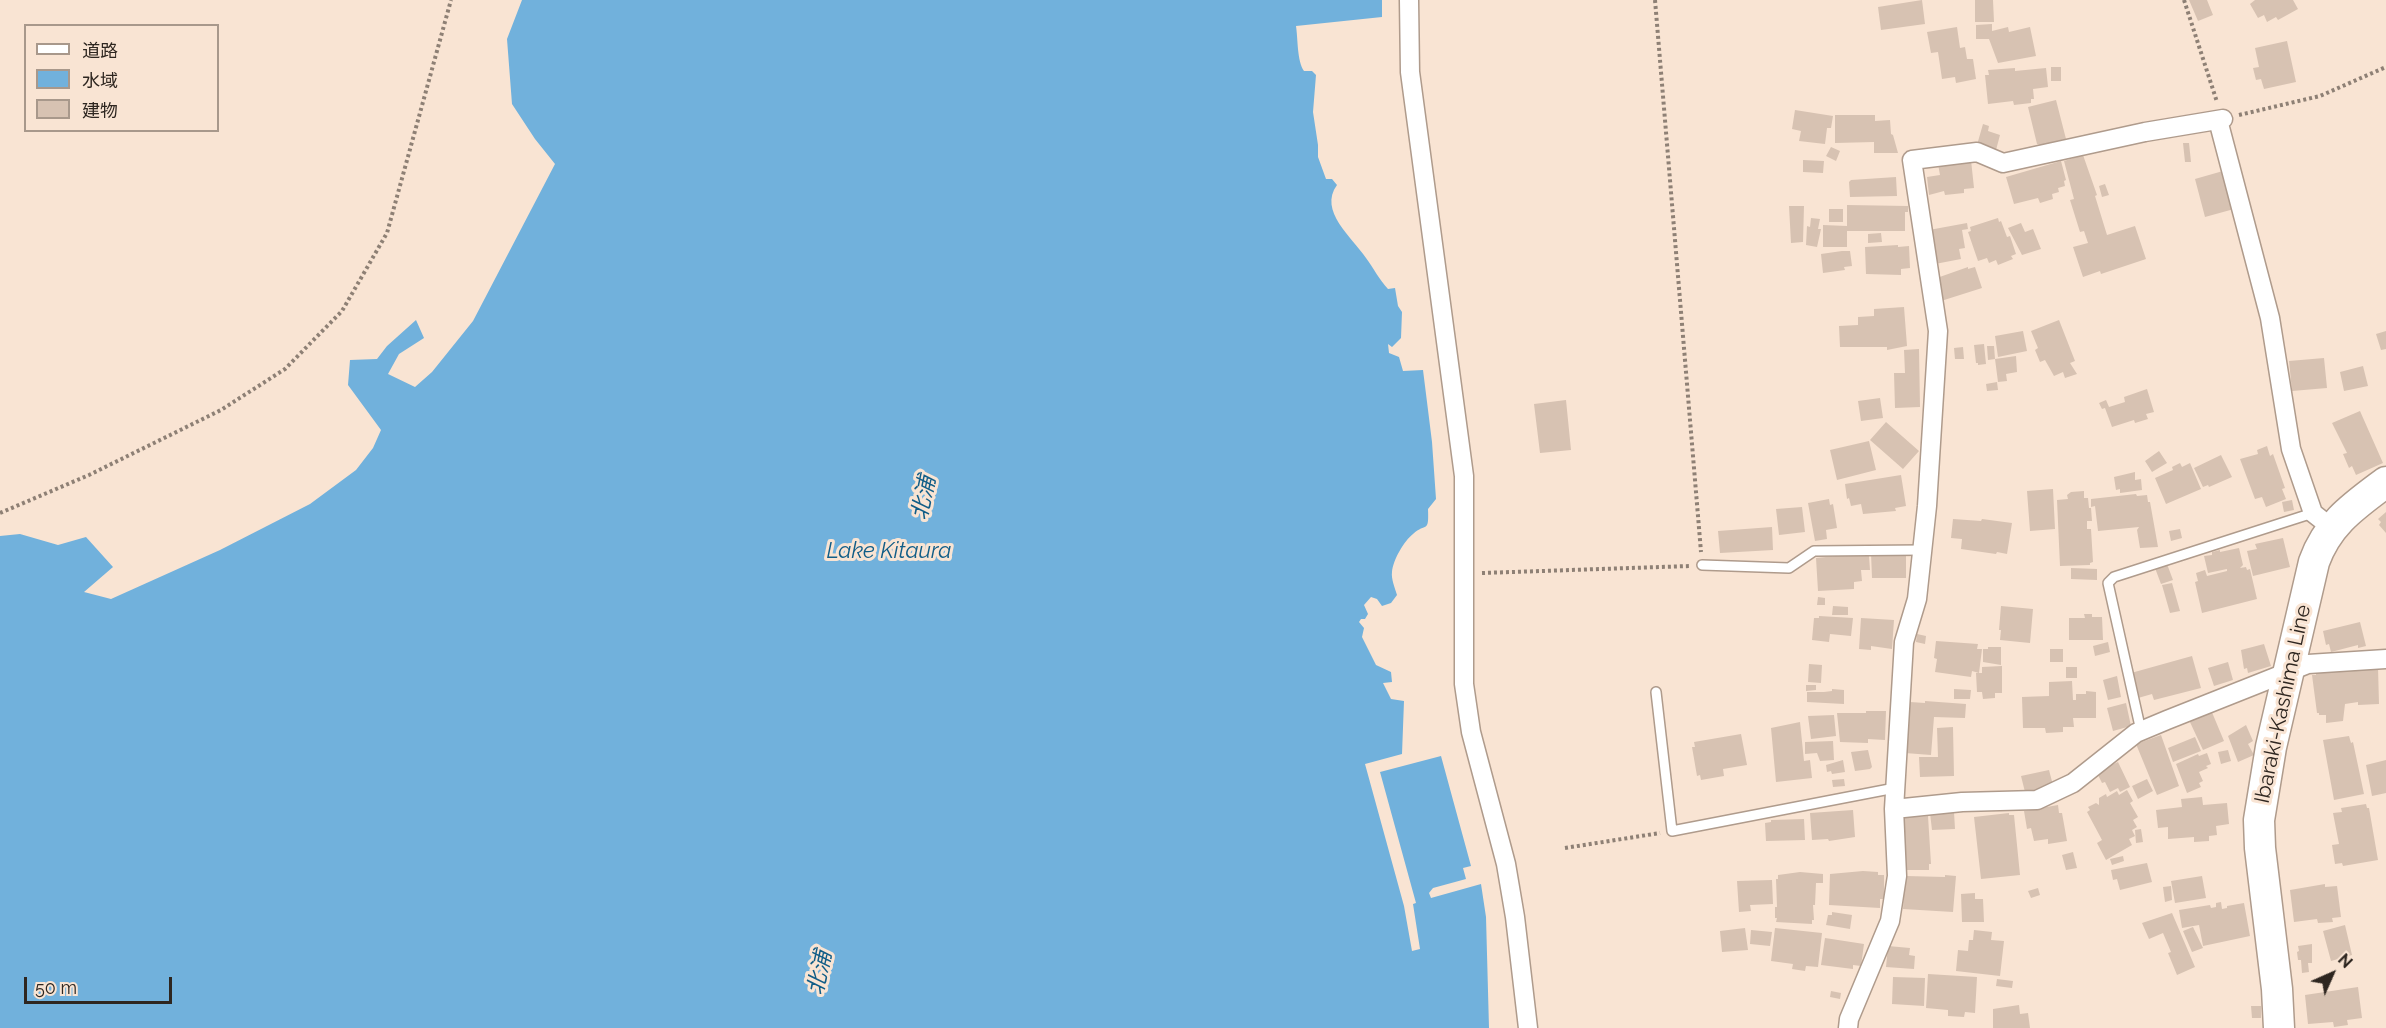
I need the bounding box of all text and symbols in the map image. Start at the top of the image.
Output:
legend [24,24,219,132]
text: 道路 [82,40,118,61]
text: 水域 [82,70,118,91]
text: 建物 [82,100,118,121]
water label: 北浦 [907,474,941,522]
water label: Lake Kitaura [826,538,952,564]
street label: Ibaraki-Kashima Line [2250,602,2316,806]
north arrow [2302,944,2362,1004]
water label: 北浦 [803,949,837,997]
text: N [2334,950,2356,972]
scale bar [27,965,176,1003]
text: 50 m [35,977,77,998]

